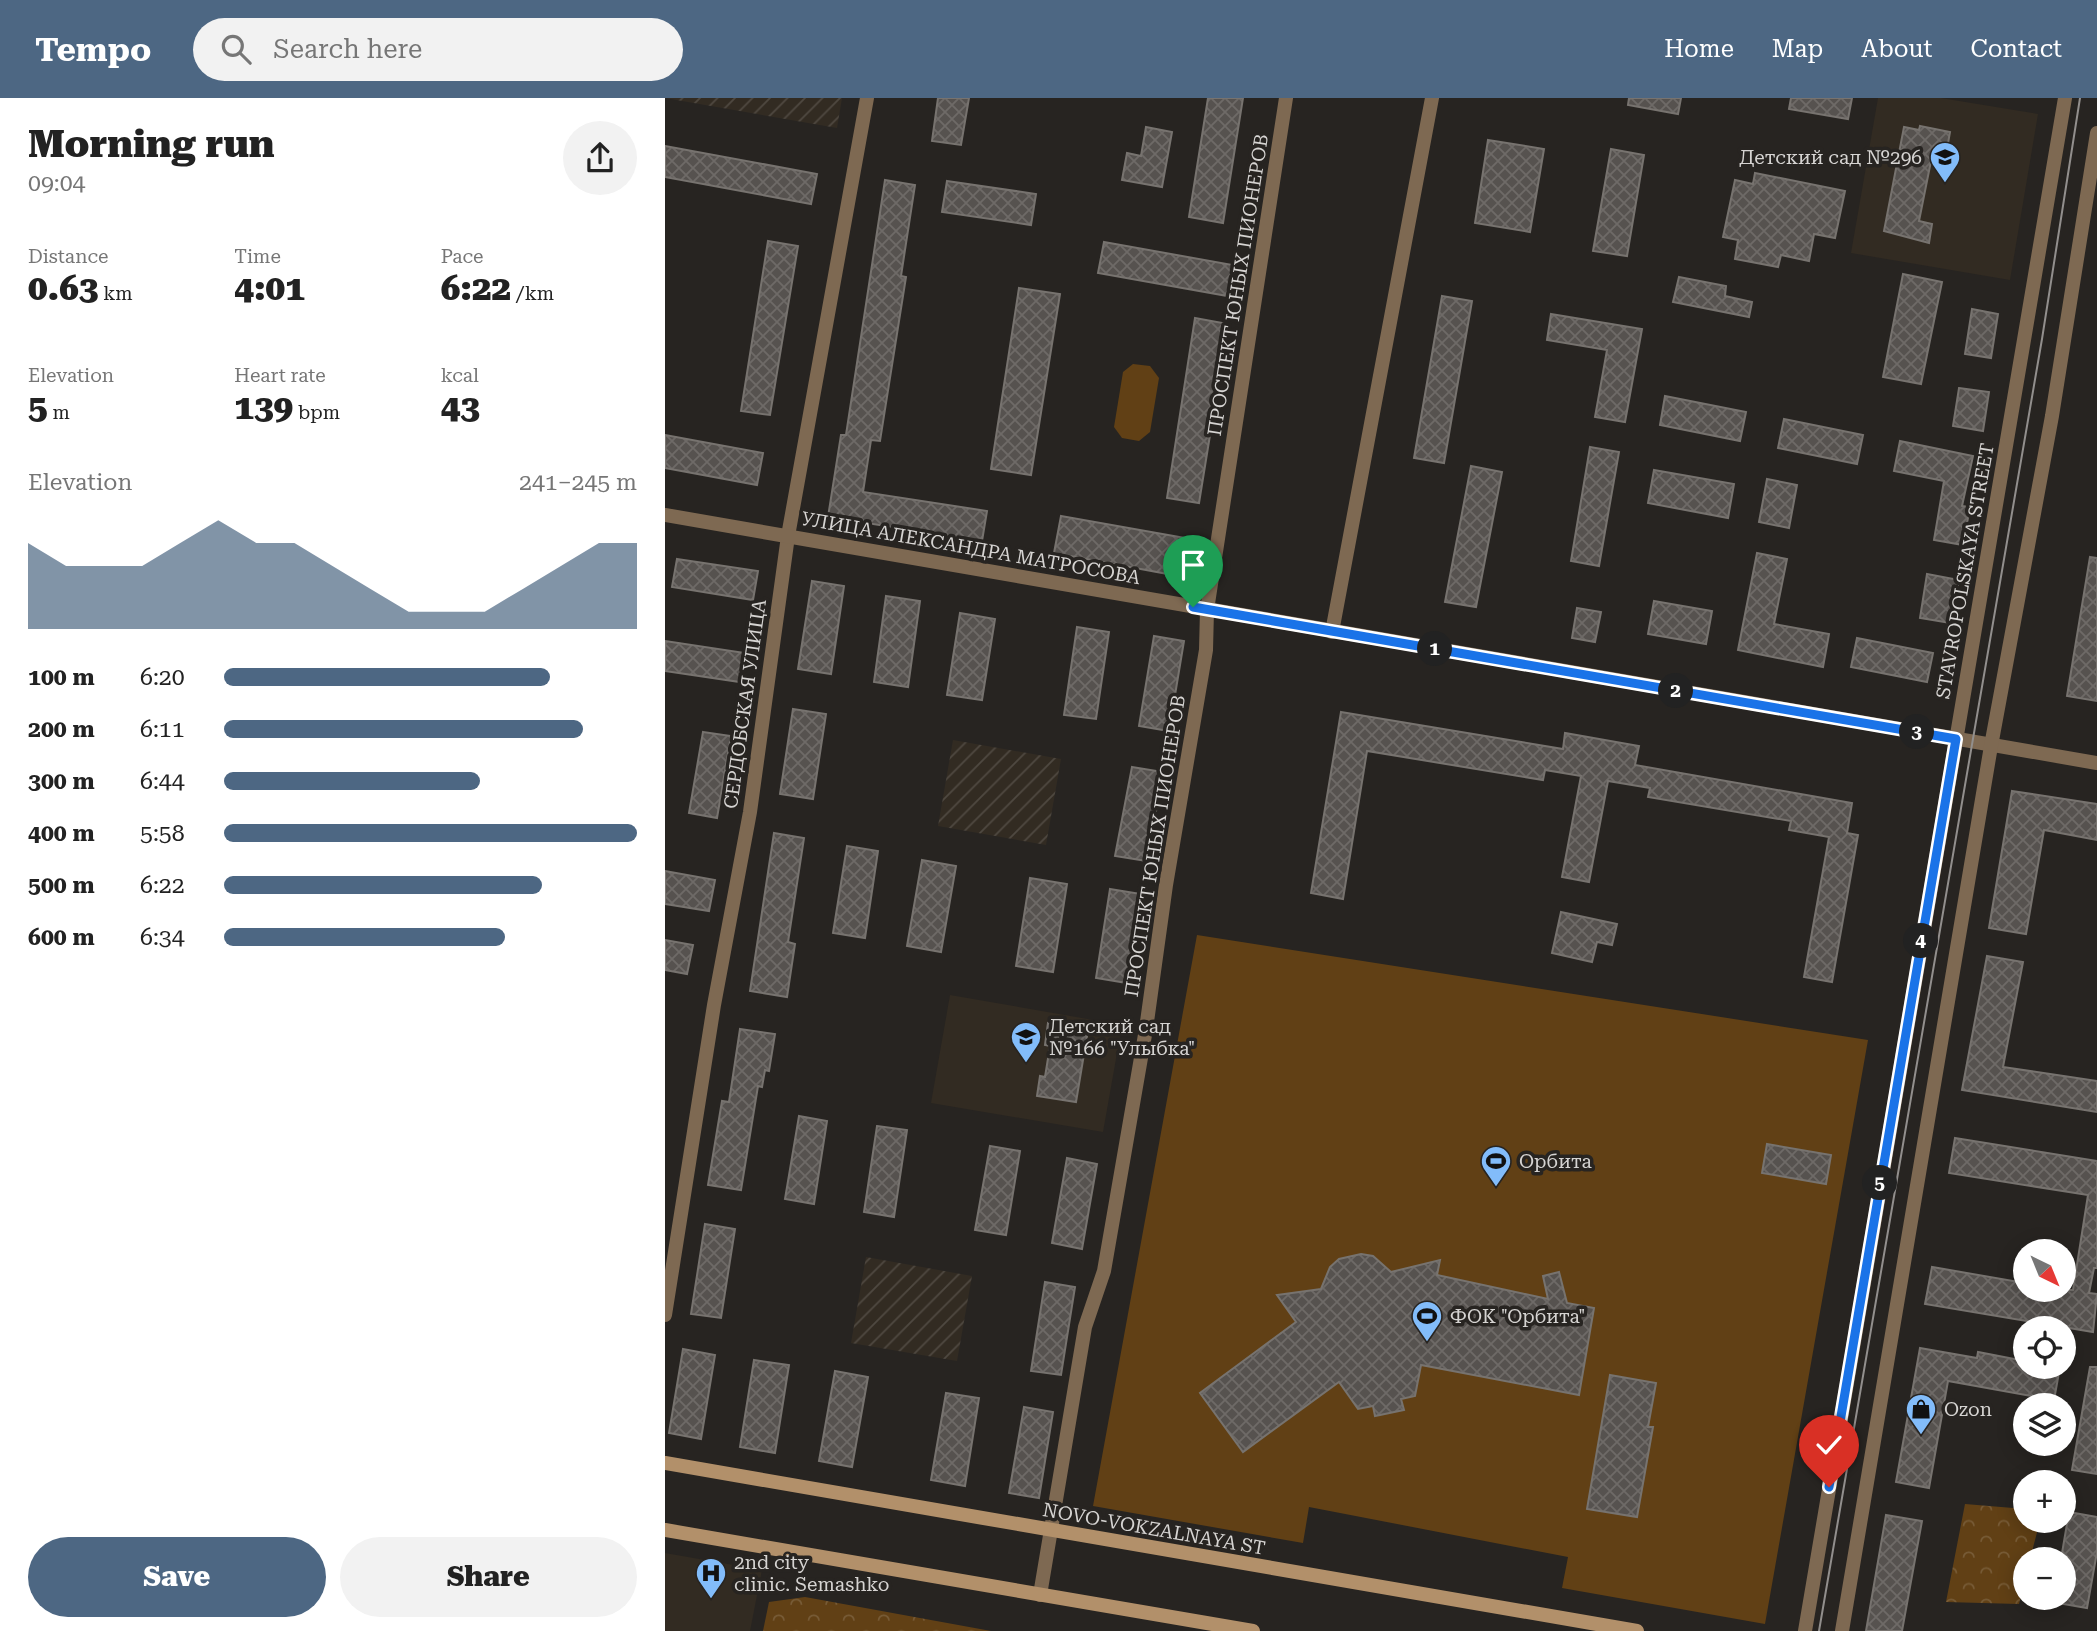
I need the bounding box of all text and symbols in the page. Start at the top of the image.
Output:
search box [193,18,683,81]
text: Tempo [35,30,151,69]
icon: search [217,30,255,68]
text: Search here [273,34,422,64]
text: Home [1664,35,1734,63]
text: Map [1772,35,1823,63]
text: About [1861,35,1932,63]
text: Contact [1970,35,2062,63]
button: share [563,121,637,195]
text: Morning run [28,122,275,166]
street label: ПРОСПЕКТ ЮНЫХ ПИОНЕРОВ [1203,132,1273,438]
school or university icon: Детский сад №296 [1928,140,1962,184]
place label: Детский сад №296 [1739,146,1922,169]
text: 09:04 [28,170,85,197]
text: Distance [28,245,108,268]
text: Time [234,245,281,268]
text: Pace [441,245,484,268]
text: 0.63 [28,268,98,309]
text: 4:01 [234,268,305,309]
text: 6:22 [441,268,511,309]
text: km [98,282,133,305]
text: /km [511,282,554,305]
text: Elevation [28,364,114,387]
text: Heart rate [234,364,326,387]
text: kcal [441,364,479,387]
text: 5 [28,387,48,428]
text: 139 [234,387,293,428]
text: 43 [441,387,480,428]
text: m [48,401,70,424]
text: bpm [293,401,340,424]
street label: STAVROPOLSKAYA STREET [1931,441,1999,701]
text: Elevation [28,469,132,496]
text: 241–245 m [519,469,637,496]
street label: УЛИЦА АЛЕКСАНДРА МАТРОСОВА [800,507,1143,589]
pin [1163,535,1223,607]
icon: arrive [1174,546,1212,584]
street label: СЕРДОБСКАЯ УЛИЦА [719,597,771,810]
pin: 1 [1417,632,1453,666]
text: 1 [1429,637,1440,660]
text: 100 m [28,664,95,691]
text: 6:20 [140,664,185,691]
pin: 2 [1658,674,1693,708]
text: 2 [1670,679,1681,702]
street label: ПРОСПЕКТ ЮНЫХ ПИОНЕРОВ [1120,693,1190,999]
pin: 3 [1899,714,1935,750]
text: 200 m [28,716,95,743]
text: 6:11 [140,716,185,743]
text: 3 [1911,720,1922,743]
text: 300 m [28,768,95,795]
text: 6:44 [140,768,185,795]
text: 400 m [28,820,95,847]
text: 5:58 [140,820,185,847]
text: 500 m [28,872,95,899]
text: 6:22 [140,872,185,899]
text: 600 m [28,924,95,951]
text: 6:34 [140,924,185,951]
pin: 4 [1903,924,1939,958]
text: 4 [1915,929,1926,952]
place label: Детский сад №166 "Улыбка" [1049,1015,1195,1060]
school or university icon: Детский сад №166 "Улыбка" [1009,1020,1043,1064]
sports icon: Орбита [1479,1144,1513,1188]
place label: Орбита [1519,1150,1592,1173]
pin: 5 [1863,1166,1897,1200]
text: 5 [1874,1171,1885,1194]
north arrow [2013,1239,2075,1302]
map controls [2013,1239,2076,1610]
sports icon: ФОК "Орбита" [1410,1299,1444,1343]
place label: ФОК "Орбита" [1450,1305,1586,1328]
button: locate [2013,1316,2076,1379]
shop icon: Ozon [1904,1392,1938,1436]
button: layers [2013,1393,2076,1456]
place label: Ozon [1944,1398,1992,1421]
pin [1799,1415,1859,1487]
icon: check [1810,1426,1848,1464]
button: + [2013,1470,2076,1533]
street label: NOVO-VOKZALNAYA ST [1041,1498,1267,1560]
button: Save [28,1537,326,1617]
button: Share [340,1537,637,1617]
button: − [2013,1547,2076,1610]
place label: 2nd city clinic. Semashko [734,1551,889,1596]
hospital icon: 2nd city clinic. Semashko [694,1556,728,1600]

